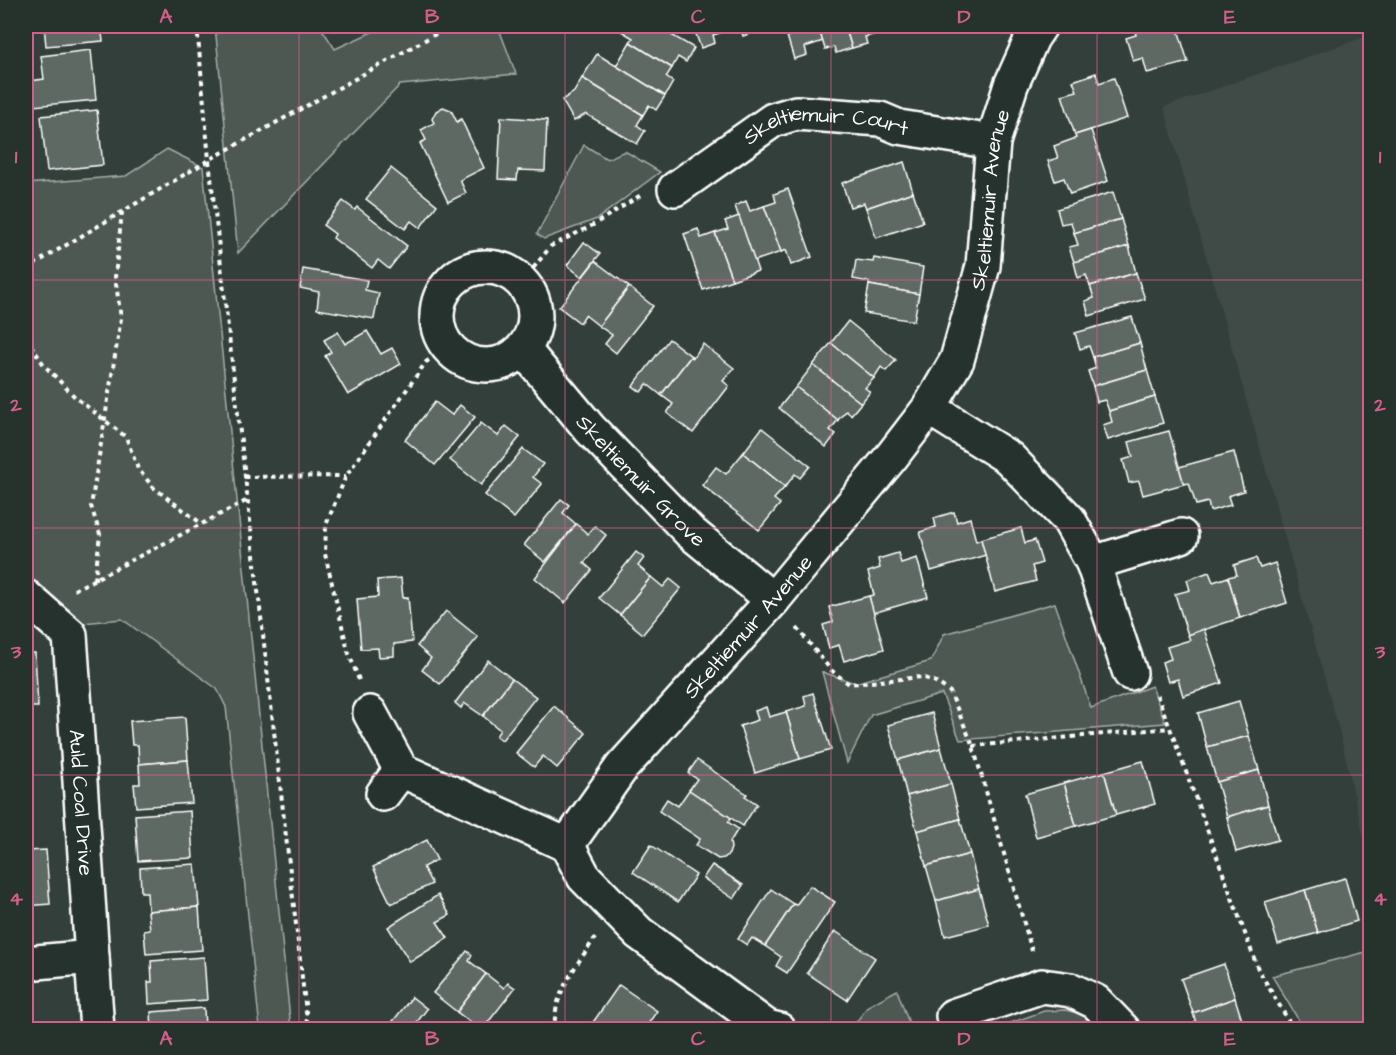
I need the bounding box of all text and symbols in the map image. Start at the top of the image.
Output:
text: A [160,3,173,31]
text: B [425,3,440,31]
text: C [691,3,706,31]
text: D [958,3,971,31]
text: E [1224,3,1236,31]
street label: Skeltiemuir Court [737,99,911,152]
street label: Skeltiemuir Avenue [963,106,1017,294]
text: 1 [15,143,18,171]
text: 1 [1379,143,1382,171]
text: 2 [9,391,22,419]
text: 2 [1373,391,1386,419]
street label: Skeltiemuir Grove [569,409,712,554]
street label: Skeltiemuir Avenue [677,549,819,705]
text: 3 [10,638,22,666]
text: 3 [1374,638,1386,666]
street label: Auld Coal Drive [61,728,100,877]
text: 4 [9,885,23,913]
text: 4 [1373,885,1387,913]
text: A [160,1025,173,1053]
text: B [425,1025,440,1053]
text: C [691,1025,706,1053]
text: D [958,1025,971,1053]
text: E [1224,1025,1236,1053]

